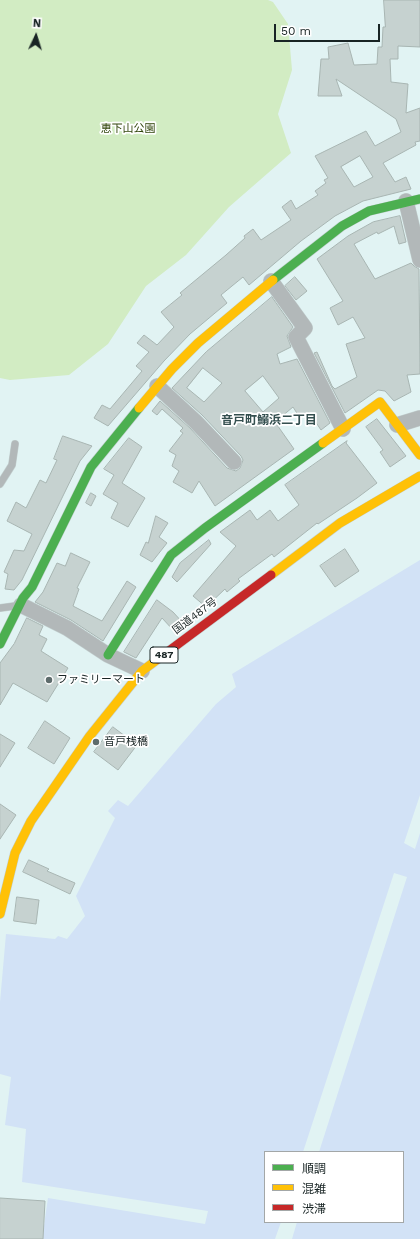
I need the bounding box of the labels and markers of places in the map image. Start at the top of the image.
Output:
place label: ファミリーマート [57,673,145,687]
marker: ファミリーマート [44,675,54,685]
place label: 音戸桟橋 [104,735,148,749]
marker: 音戸桟橋 [91,737,101,747]

